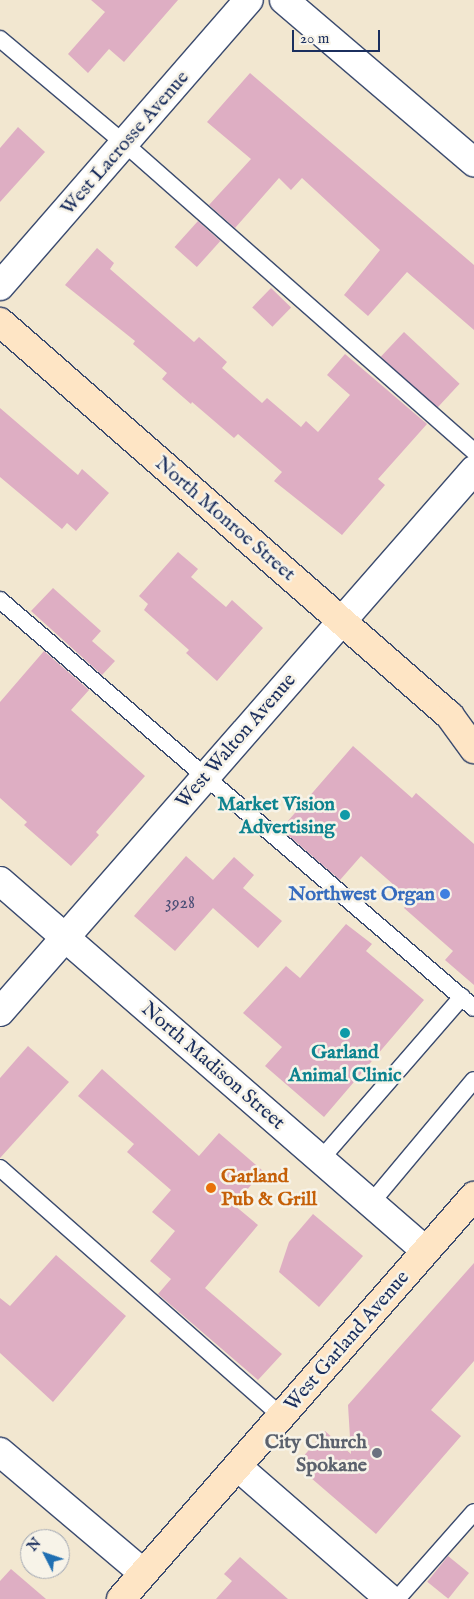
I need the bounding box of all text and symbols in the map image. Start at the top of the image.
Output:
scale bar [294,20,382,52]
text: 20 m [300,29,329,48]
street label: West Lacrosse Avenue [56,66,194,220]
street label: North Monroe Street [150,452,300,586]
street label: West Walton Avenue [171,669,301,813]
place label: Market Vision Advertising [217,792,335,839]
marker: Market Vision Advertising [339,809,351,821]
place label: Northwest Organ [288,882,435,906]
marker: Northwest Organ [439,888,451,900]
house number: 3928 [165,893,195,915]
street label: North Madison Street [136,997,290,1135]
marker: Garland Animal Clinic [339,1027,351,1039]
place label: Garland Animal Clinic [288,1041,402,1088]
place label: Garland Pub & Grill [221,1164,317,1211]
marker: Garland Pub & Grill [205,1182,217,1194]
street label: West Garland Avenue [279,1266,415,1416]
place label: City Church Spokane [265,1430,367,1477]
marker: City Church Spokane [371,1447,383,1459]
north arrow [20,1529,70,1579]
text: N [24,1534,45,1555]

